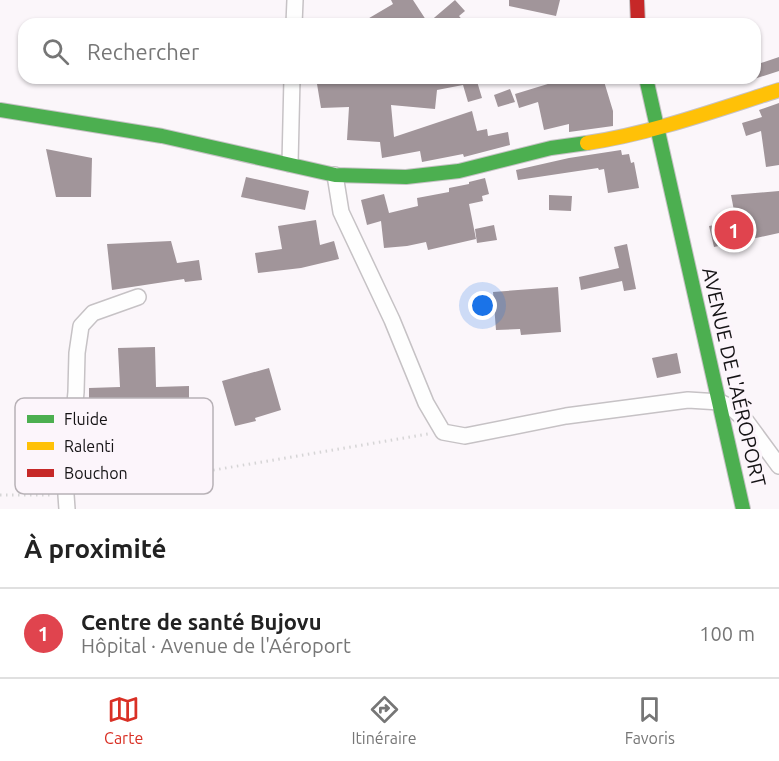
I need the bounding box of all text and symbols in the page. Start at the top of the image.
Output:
search box [18,18,761,84]
icon: search [39,35,72,68]
text: Rechercher [87,39,199,64]
pin: 1 [714,208,754,252]
street label: AVENUE DE L'AÉROPORT [698,265,771,489]
your location [468,291,497,320]
legend [15,398,213,494]
text: Fluide [64,410,108,428]
text: Ralenti [64,437,115,455]
text: Bouchon [64,464,128,482]
text: À proximité [24,534,166,563]
text: Centre de santé Bujovu [81,609,322,634]
text: 1 [38,622,49,645]
text: 100 m [699,622,755,645]
text: Hôpital · Avenue de l'Aéroport [81,634,351,657]
tab: Carte [104,693,143,747]
tab: Itinéraire [351,693,417,747]
tab: Favoris [625,693,675,747]

